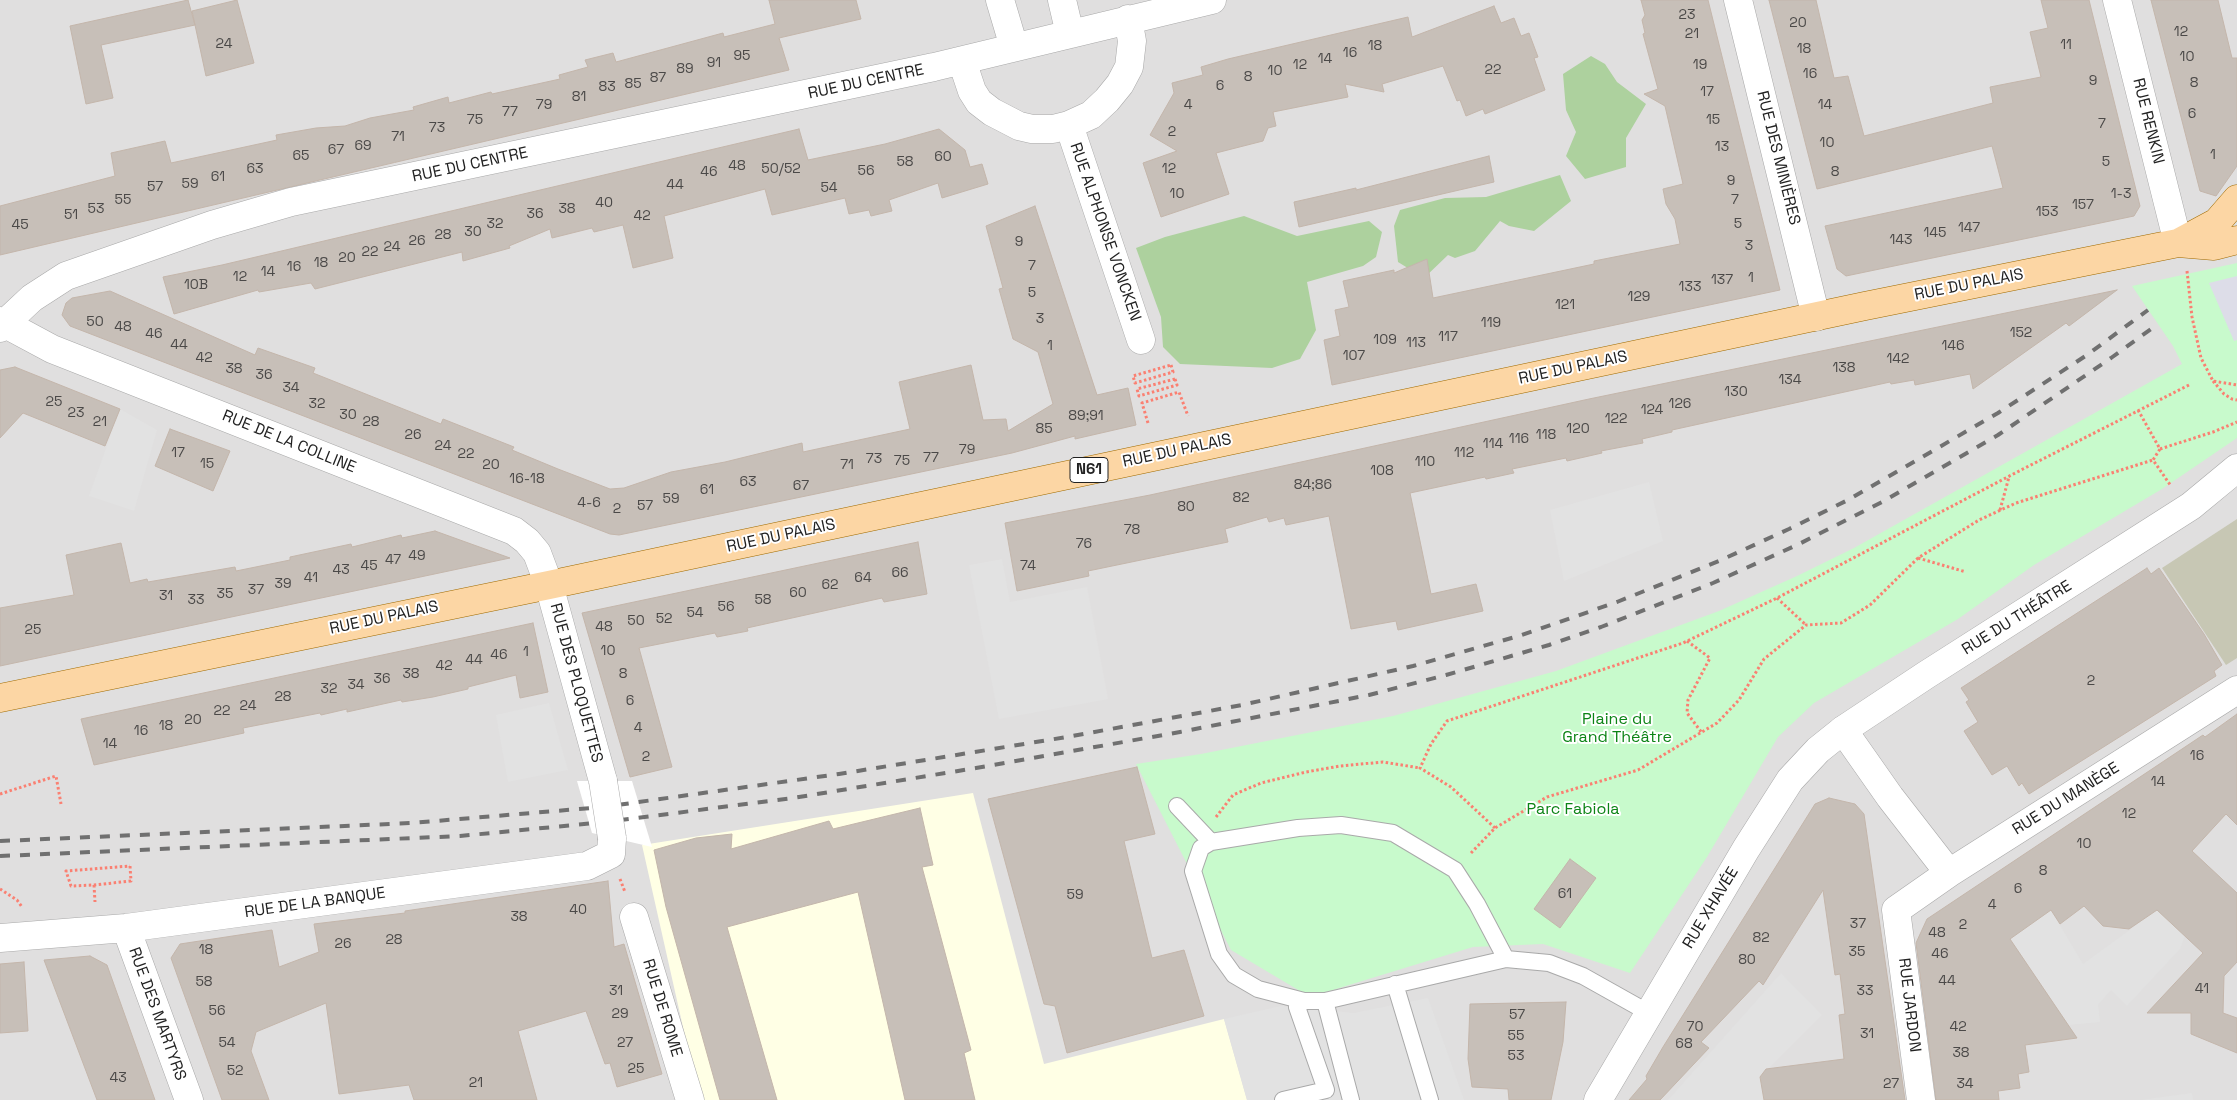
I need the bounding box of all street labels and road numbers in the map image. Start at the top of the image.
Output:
street label: RUE DU CENTRE [806,60,926,104]
street label: RUE RENKIN [2128,76,2168,166]
street label: RUE DES MINIÈRES [1752,89,1804,227]
street label: RUE ALPHONSE VONCKEN [1065,140,1145,324]
street label: RUE DU CENTRE [410,143,530,187]
street label: RUE DU PALAIS [1913,265,2025,305]
street label: RUE DU PALAIS [1517,347,1629,389]
street label: RUE DE LA COLLINE [219,406,359,478]
street label: RUE DU PALAIS [1121,430,1233,472]
road number: N61 [1070,458,1108,482]
street label: RUE DU PALAIS [725,515,837,557]
street label: RUE DU THÉÂTRE [1959,577,2075,659]
street label: RUE DU PALAIS [328,597,440,639]
street label: RUE DES PLOQUETTES [545,601,607,765]
street label: RUE DU MANÈGE [2009,758,2123,840]
street label: RUE XHAVÉE [1679,864,1743,952]
street label: RUE DE LA BANQUE [243,884,387,922]
street label: RUE DES MARTYRS [124,945,190,1083]
street label: RUE DE ROME [638,957,686,1059]
street label: RUE JARDON [1894,957,1924,1053]

